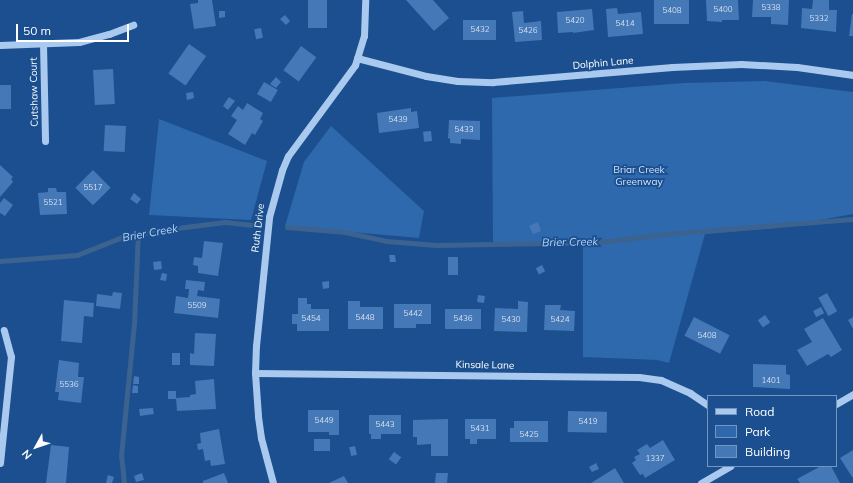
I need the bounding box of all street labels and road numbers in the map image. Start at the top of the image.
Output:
street label: Dolphin Lane [572,54,634,72]
street label: Cutshaw Court [27,57,41,127]
street label: Ruth Drive [249,203,267,253]
street label: Kinsale Lane [456,358,514,372]

